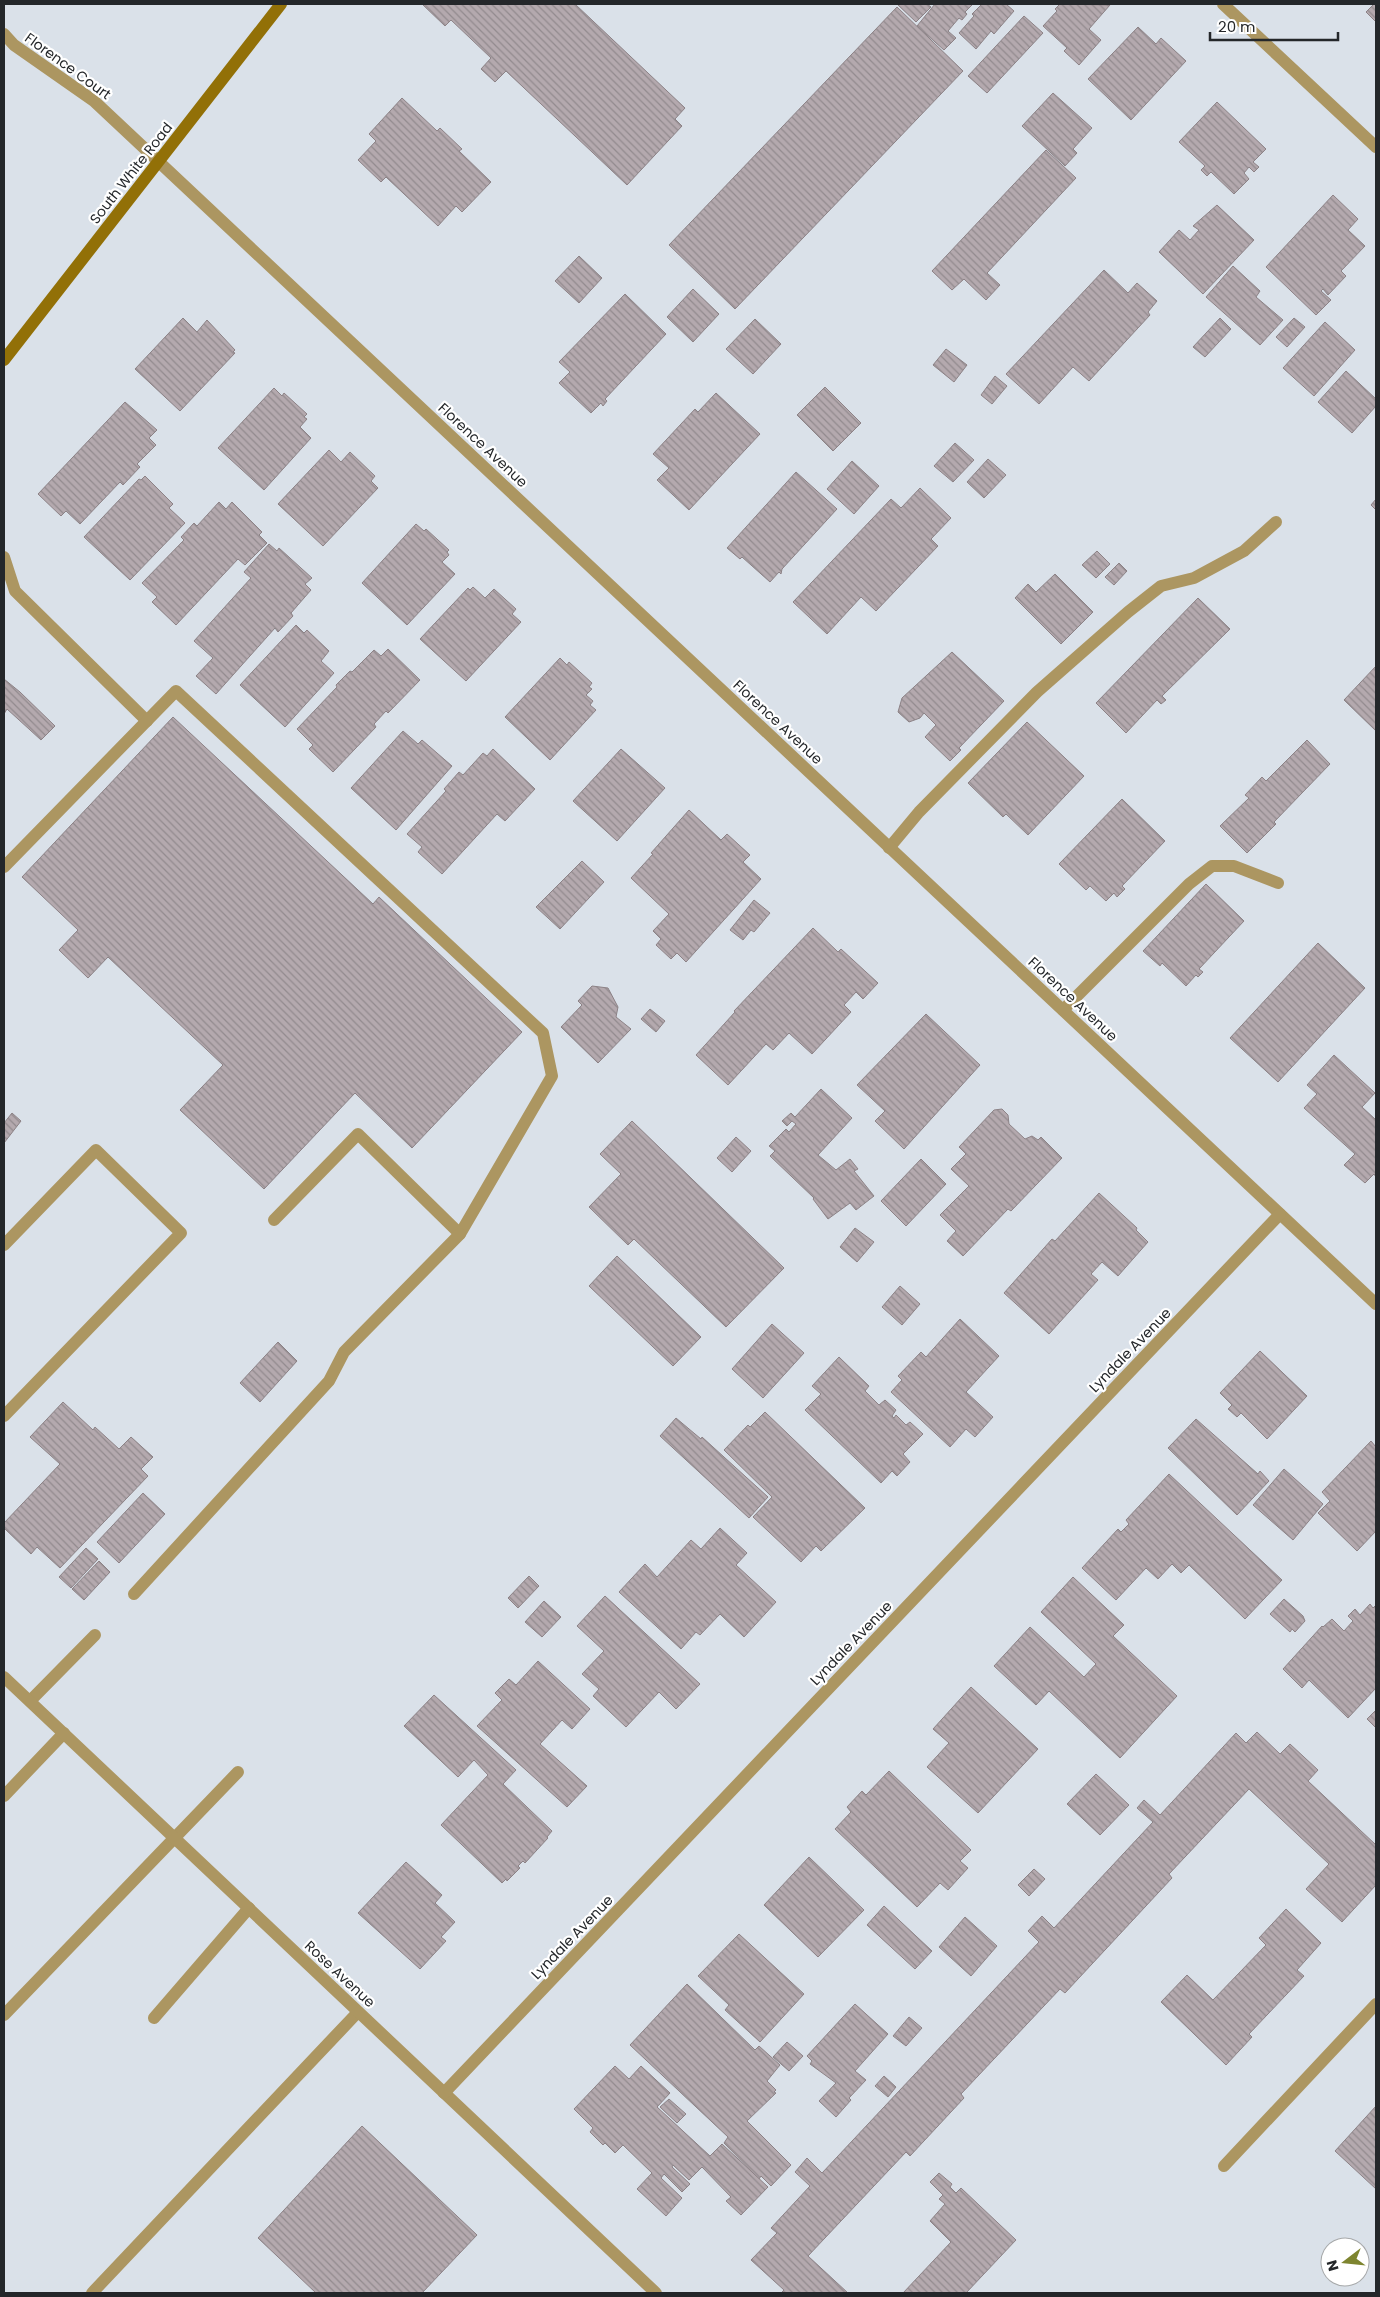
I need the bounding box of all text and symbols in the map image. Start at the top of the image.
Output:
scale bar [1210,10,1338,42]
text: 20 m [1218,16,1256,37]
street label: Florence Court [21,28,115,104]
street label: South White Road [85,118,177,228]
street label: Florence Avenue [434,398,532,492]
street label: Florence Avenue [729,675,827,769]
street label: Florence Avenue [1024,952,1122,1046]
street label: Lyndale Avenue [1085,1303,1176,1397]
street label: Lyndale Avenue [806,1596,897,1690]
street label: Lyndale Avenue [527,1890,618,1984]
street label: Rose Avenue [300,1936,380,2012]
north arrow [1320,2237,1370,2287]
text: N [1321,2258,1344,2273]

